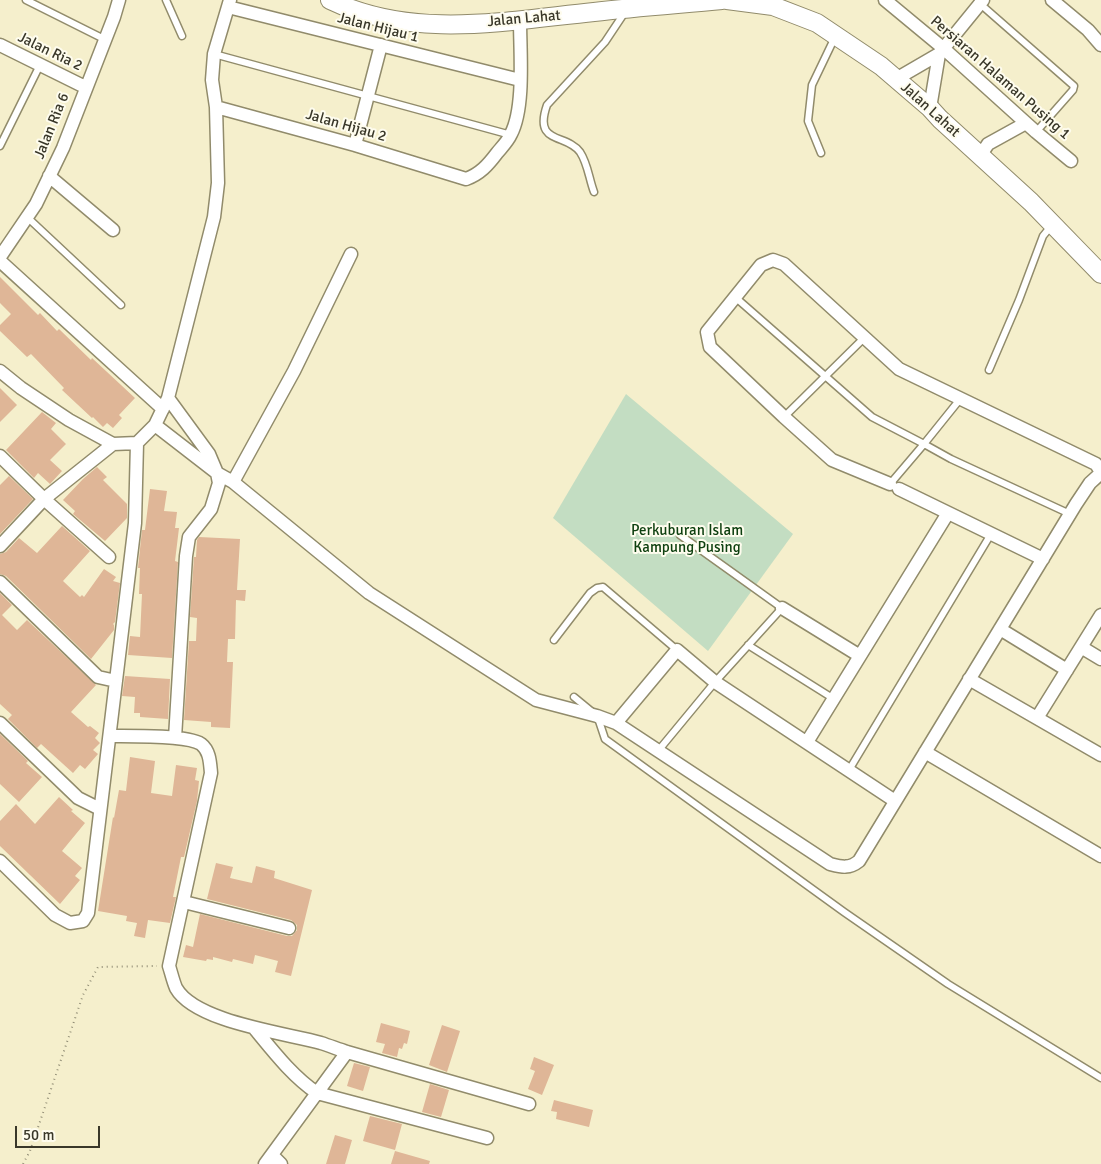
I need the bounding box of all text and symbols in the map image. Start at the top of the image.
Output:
street label: Jalan Lahat [487,7,561,31]
street label: Jalan Hijau 1 [336,9,420,47]
street label: Persiaran Halaman Pusing 1 [926,12,1074,144]
street label: Jalan Ria 2 [15,29,85,75]
street label: Jalan Lahat [897,79,963,141]
street label: Jalan Ria 6 [31,90,73,162]
street label: Jalan Hijau 2 [304,106,388,146]
park label: Perkuburan Islam Kampung Pusing [631,522,743,557]
scale bar [18,1116,102,1148]
text: 50 m [23,1126,54,1144]

